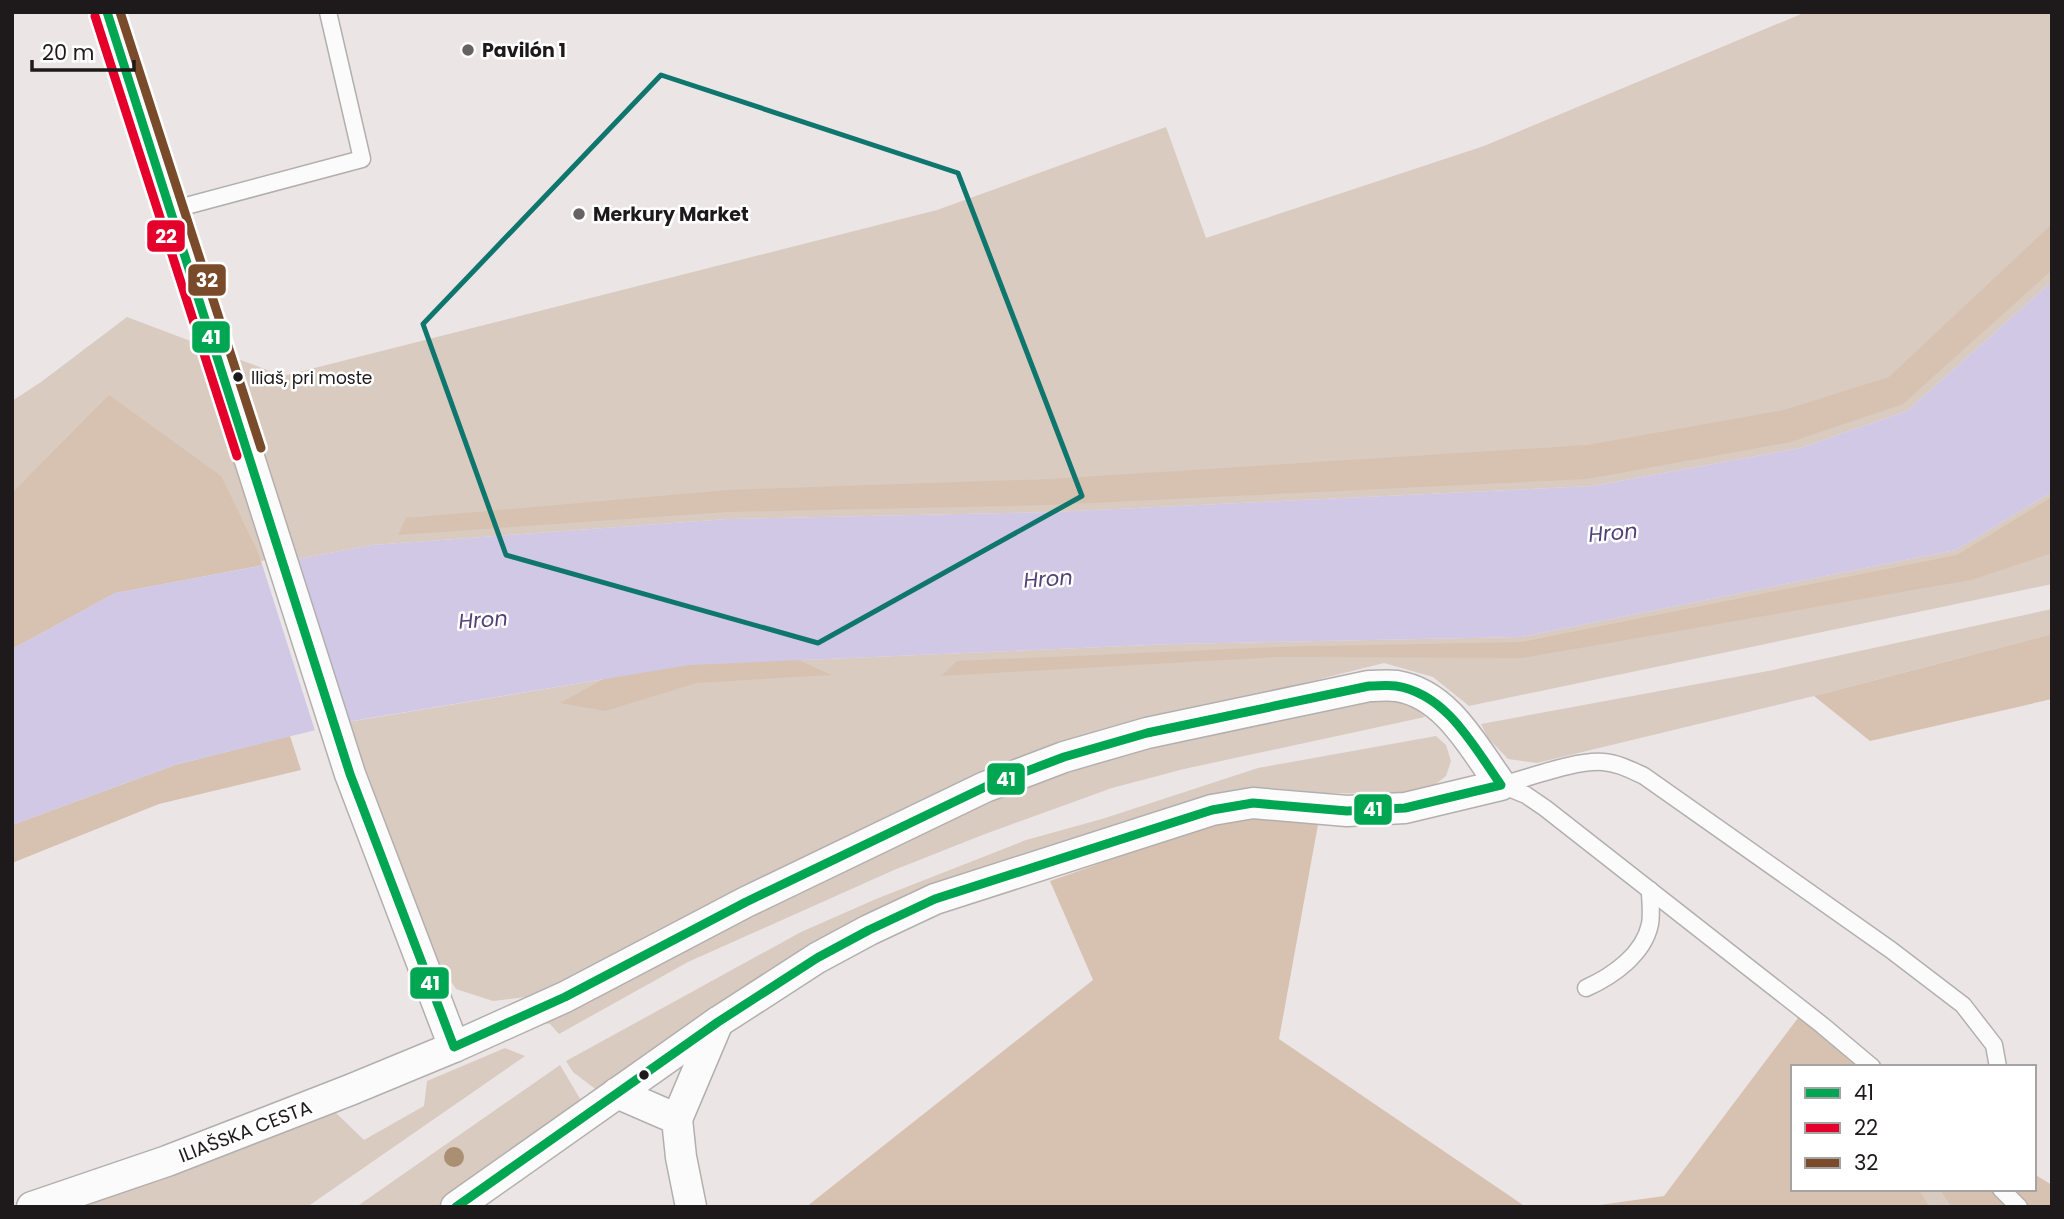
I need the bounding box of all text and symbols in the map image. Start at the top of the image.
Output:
scale bar [32,28,133,72]
place label: Pavilón 1 [482,37,566,64]
text: 20 m [42,38,95,67]
marker: Pavilón 1 [460,42,476,58]
place label: Merkury Market [593,201,749,228]
marker: Merkury Market [571,206,587,222]
line badge: 22 [146,219,186,253]
text: 22 [155,223,177,250]
line badge: 32 [187,263,227,297]
text: 32 [196,267,218,294]
line badge: 41 [191,320,231,354]
text: 41 [201,324,221,351]
place label: Iliaš, pri moste [251,366,372,390]
marker: Iliaš, pri moste [231,370,245,384]
water label: Hron [1587,516,1639,549]
water label: Hron [1022,562,1074,595]
water label: Hron [457,603,509,636]
line badge: 41 [986,762,1026,796]
text: 41 [996,766,1016,793]
line badge: 41 [1353,793,1393,826]
text: 41 [1363,796,1383,823]
line badge: 41 [409,966,450,1000]
text: 41 [420,970,440,997]
legend [1791,1065,2036,1191]
unlabelled marker [637,1068,651,1082]
text: 41 [1854,1078,1874,1107]
street label: ILIAŠSKA CESTA [175,1094,316,1169]
text: 22 [1854,1113,1878,1142]
text: 32 [1854,1148,1878,1177]

